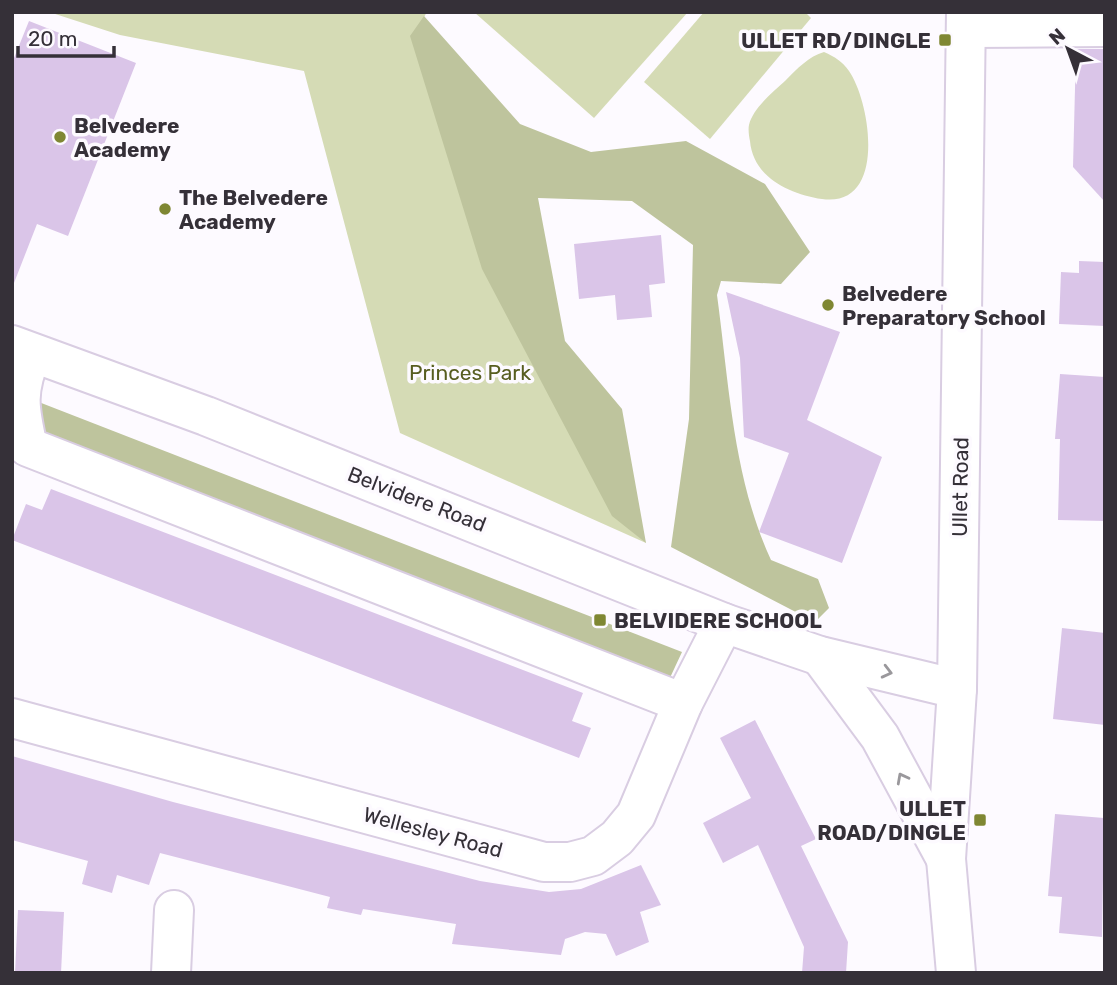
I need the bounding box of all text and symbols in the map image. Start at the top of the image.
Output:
scale bar [18,14,114,58]
north arrow [1033,14,1103,84]
text: N [1044,23,1070,50]
text: 20 m [28,26,77,51]
place label: ULLET RD/DINGLE [741,28,931,53]
marker: ULLET RD/DINGLE [937,32,953,48]
place label: Belvedere Academy [74,113,179,162]
marker: Belvedere Academy [52,129,68,145]
place label: The Belvedere Academy [179,185,328,234]
marker: The Belvedere Academy [157,201,173,217]
place label: Belvedere Preparatory School [842,281,1046,330]
marker: Belvedere Preparatory School [820,297,836,313]
park label: Princes Park [409,360,531,385]
street label: Ullet Road [947,437,973,537]
street label: Belvidere Road [344,461,490,537]
place label: BELVIDERE SCHOOL [614,608,822,633]
marker: BELVIDERE SCHOOL [592,612,608,628]
one-way arrow [881,664,893,678]
one-way arrow [897,773,911,785]
place label: ULLET ROAD/DINGLE [817,796,966,845]
street label: Wellesley Road [361,801,505,863]
marker: ULLET ROAD/DINGLE [972,812,988,828]

